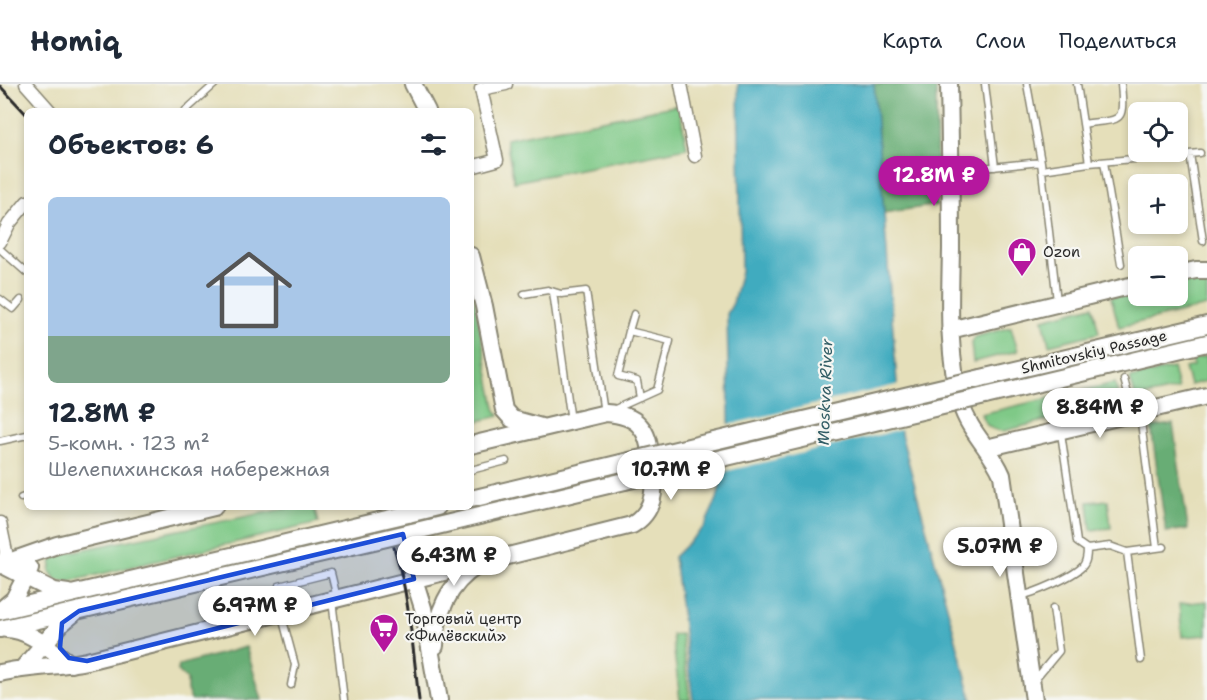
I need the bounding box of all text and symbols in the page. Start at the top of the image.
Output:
text: Homiq [30,22,120,60]
text: Карта [882,27,942,55]
text: Слои [975,27,1026,55]
text: Поделиться [1059,27,1177,55]
map controls [1128,102,1188,306]
button: locate [1128,102,1188,162]
text: Объектов: 6 [48,127,214,162]
icon: filters [417,128,450,161]
pin: 12.8M ₽ [879,156,989,207]
text: 12.8M ₽ [892,162,976,188]
button: + [1128,174,1188,234]
icon: home [195,236,303,344]
shop icon: Ozon [1006,236,1038,278]
place label: Ozon [1043,242,1080,262]
button: − [1128,246,1188,306]
street label: Shmitovskiy Passage [1019,325,1169,379]
water label: Moskva River [813,338,837,446]
pin: 8.84M ₽ [1045,388,1155,439]
text: 8.84M ₽ [1056,394,1144,420]
text: 12.8M ₽ [48,395,156,430]
text: 5-комн. · 123 m² [48,430,210,456]
pin: 10.7M ₽ [616,450,726,501]
text: Шелепихинская набережная [48,456,330,482]
text: 10.7M ₽ [631,456,711,482]
pin: 5.07M ₽ [945,527,1055,578]
text: 5.07M ₽ [957,533,1043,559]
pin: 6.43M ₽ [399,536,509,587]
text: 6.43M ₽ [411,542,497,568]
pin: 6.97M ₽ [200,586,310,637]
text: 6.97M ₽ [212,592,298,618]
place label: Торговый центр «Филёвский» [405,609,522,646]
supermarket icon: Торговый центр «Филёвский» [368,612,400,654]

